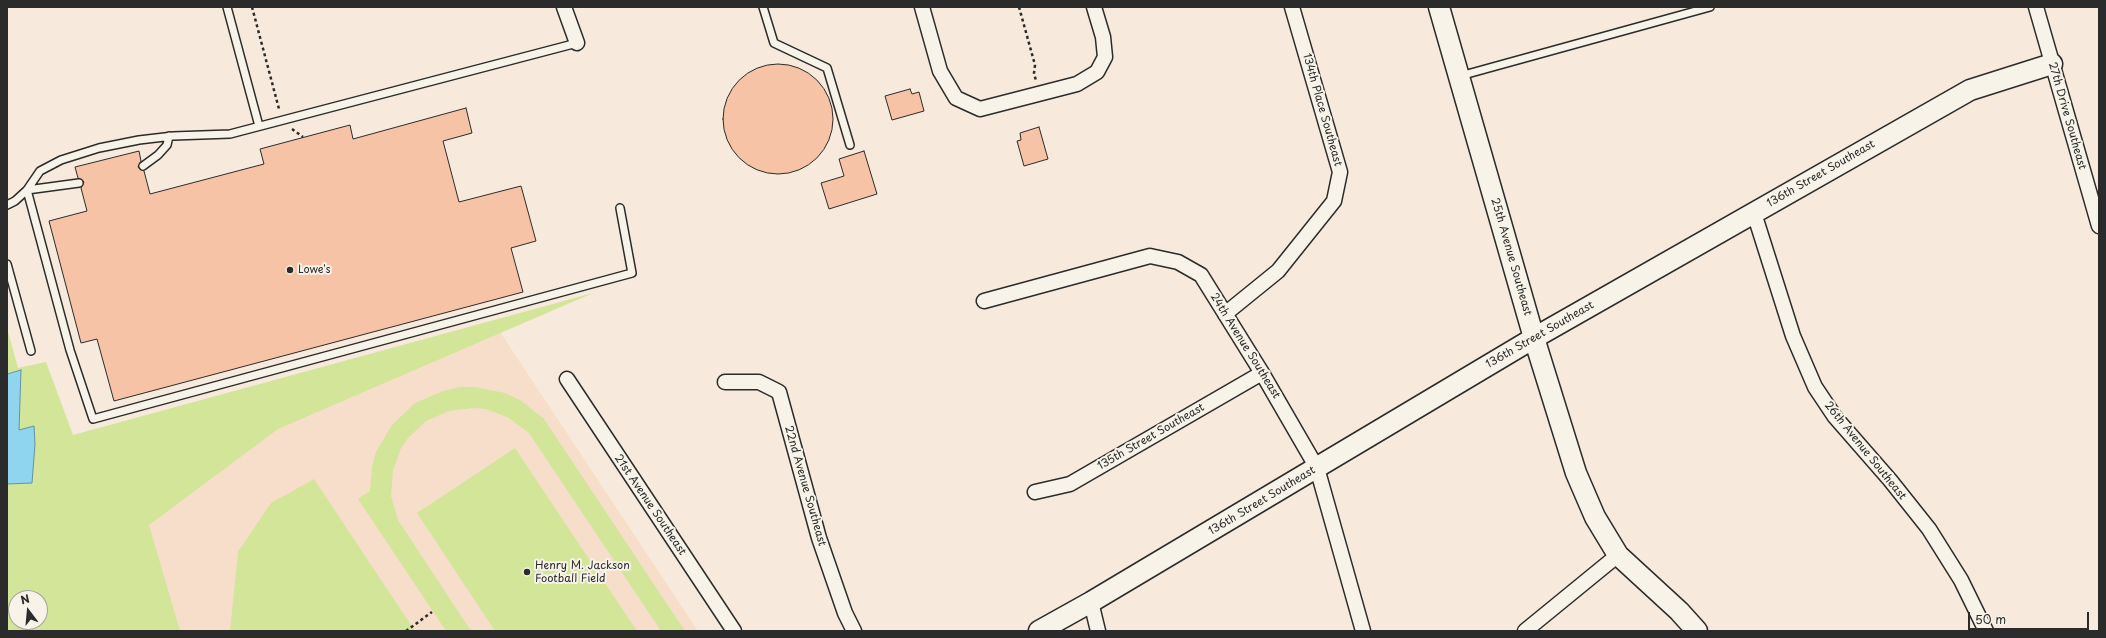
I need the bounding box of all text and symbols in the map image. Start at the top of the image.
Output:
street label: 134th Place Southeast [1300,52,1344,168]
street label: 27th Drive Southeast [2045,61,2089,171]
street label: 136th Street Southeast [1765,138,1877,210]
street label: 25th Avenue Southeast [1488,197,1534,317]
place label: Lowe's [298,263,331,277]
marker: Lowe's [285,265,295,275]
street label: 24th Avenue Southeast [1207,291,1283,401]
street label: 136th Street Southeast [1484,299,1596,371]
street label: 26th Avenue Southeast [1821,399,1909,503]
street label: 135th Street Southeast [1095,401,1207,473]
street label: 22nd Avenue Southeast [781,424,829,548]
street label: 21st Avenue Southeast [611,452,689,558]
street label: 136th Street Southeast [1206,464,1318,538]
place label: Henry M. Jackson Football Field [535,559,630,585]
marker: Henry M. Jackson Football Field [522,567,532,577]
north arrow [8,590,48,630]
text: N [18,590,31,608]
scale bar [1970,604,2091,630]
text: 50 m [1975,610,2006,628]

